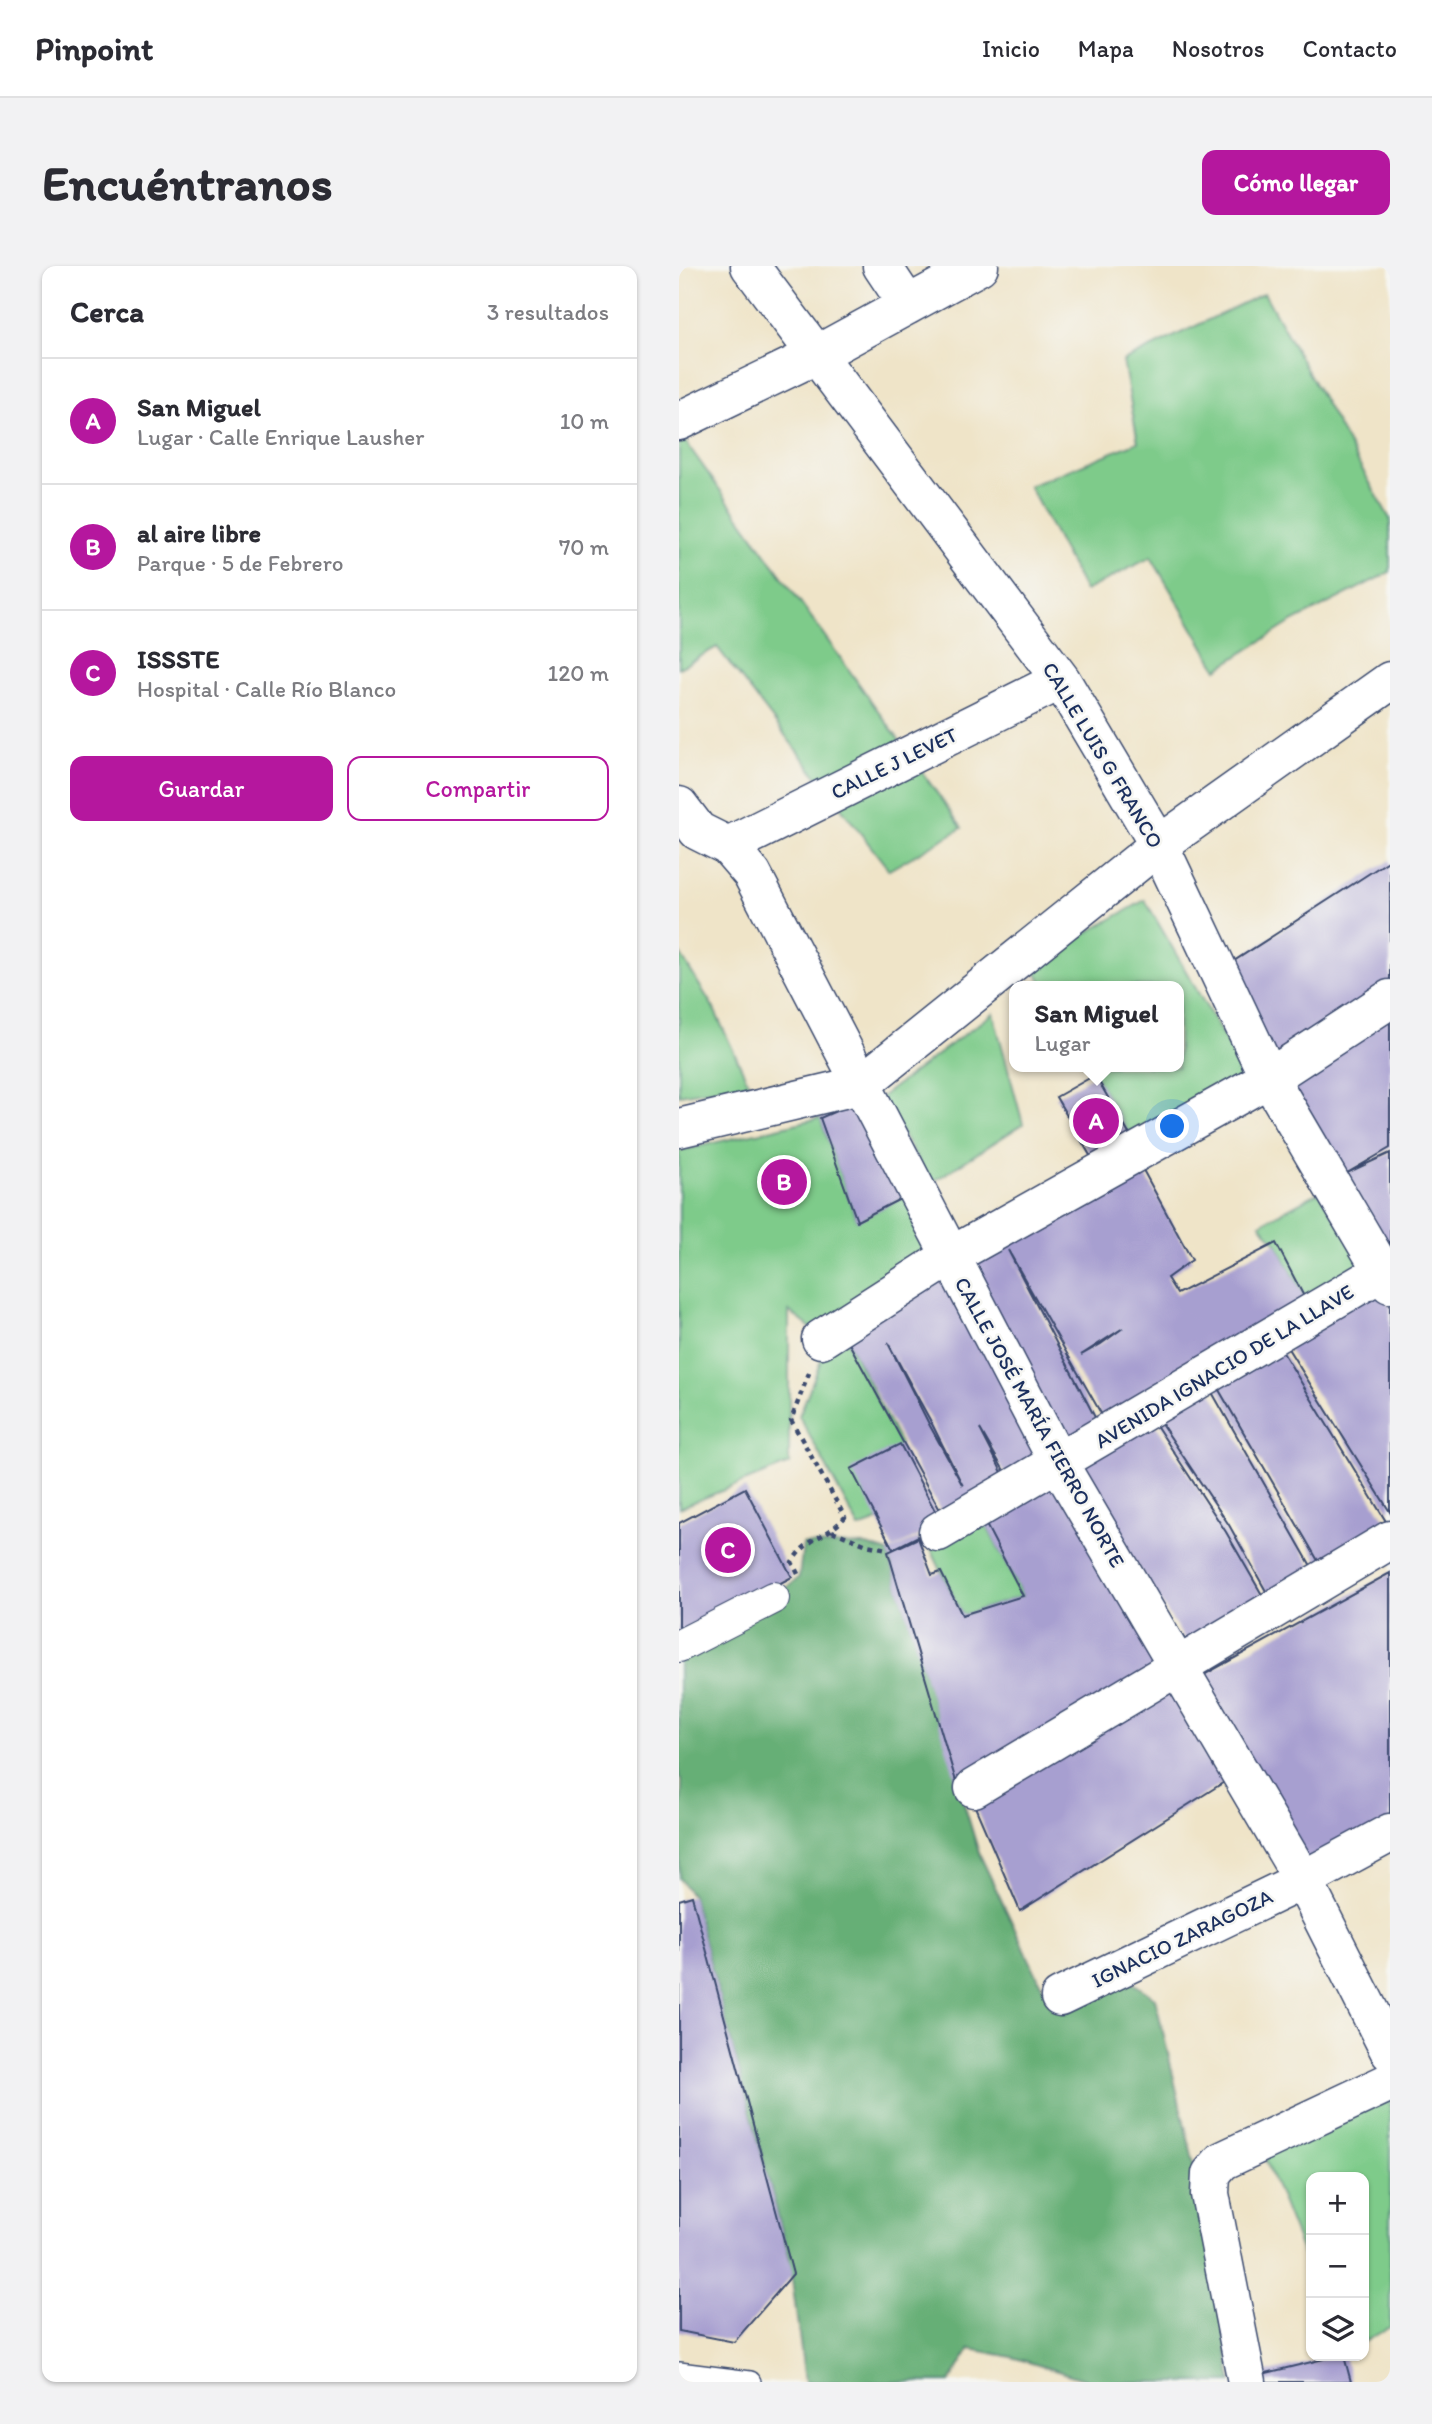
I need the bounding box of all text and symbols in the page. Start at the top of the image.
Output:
text: Pinpoint [35,29,153,68]
text: Inicio [982,34,1040,63]
text: Mapa [1078,34,1134,63]
text: Nosotros [1172,34,1264,63]
text: Contacto [1302,34,1397,63]
button: Cómo llegar [1202,150,1390,215]
text: Encuéntranos [42,153,333,212]
text: Cerca [70,293,144,330]
text: 3 resultados [487,298,609,326]
text: San Miguel [137,391,261,423]
text: A [86,407,100,435]
text: 10 m [560,407,609,435]
text: Lugar · Calle Enrique Lausher [137,423,424,451]
text: al aire libre [137,517,261,549]
text: B [86,533,100,561]
text: 70 m [559,533,609,561]
text: Parque · 5 de Febrero [137,549,344,577]
text: ISSSTE [137,643,220,675]
street label: CALLE LUIS G FRANCO [1037,657,1169,853]
text: C [86,659,100,687]
text: 120 m [548,659,609,687]
text: Hospital · Calle Río Blanco [137,675,396,703]
street label: CALLE J LEVET [827,722,962,804]
button: Guardar [70,756,333,821]
button: Compartir [347,756,609,821]
popup [1009,981,1184,1072]
text: San Miguel [1035,997,1158,1029]
text: Lugar [1035,1029,1091,1057]
pin: A [1073,1095,1119,1147]
your location [1155,1109,1189,1143]
pin: B [761,1156,807,1208]
street label: CALLE JOSÉ MARÍA FIERRO NORTE [950,1272,1130,1572]
street label: AVENIDA IGNACIO DE LA LLAVE [1090,1279,1358,1453]
pin: C [705,1524,751,1576]
street label: IGNACIO ZARAGOZA [1088,1883,1277,1993]
map controls [1306,2172,1369,2361]
button: + [1306,2172,1369,2235]
button: − [1306,2235,1369,2298]
button: layers [1306,2298,1369,2361]

